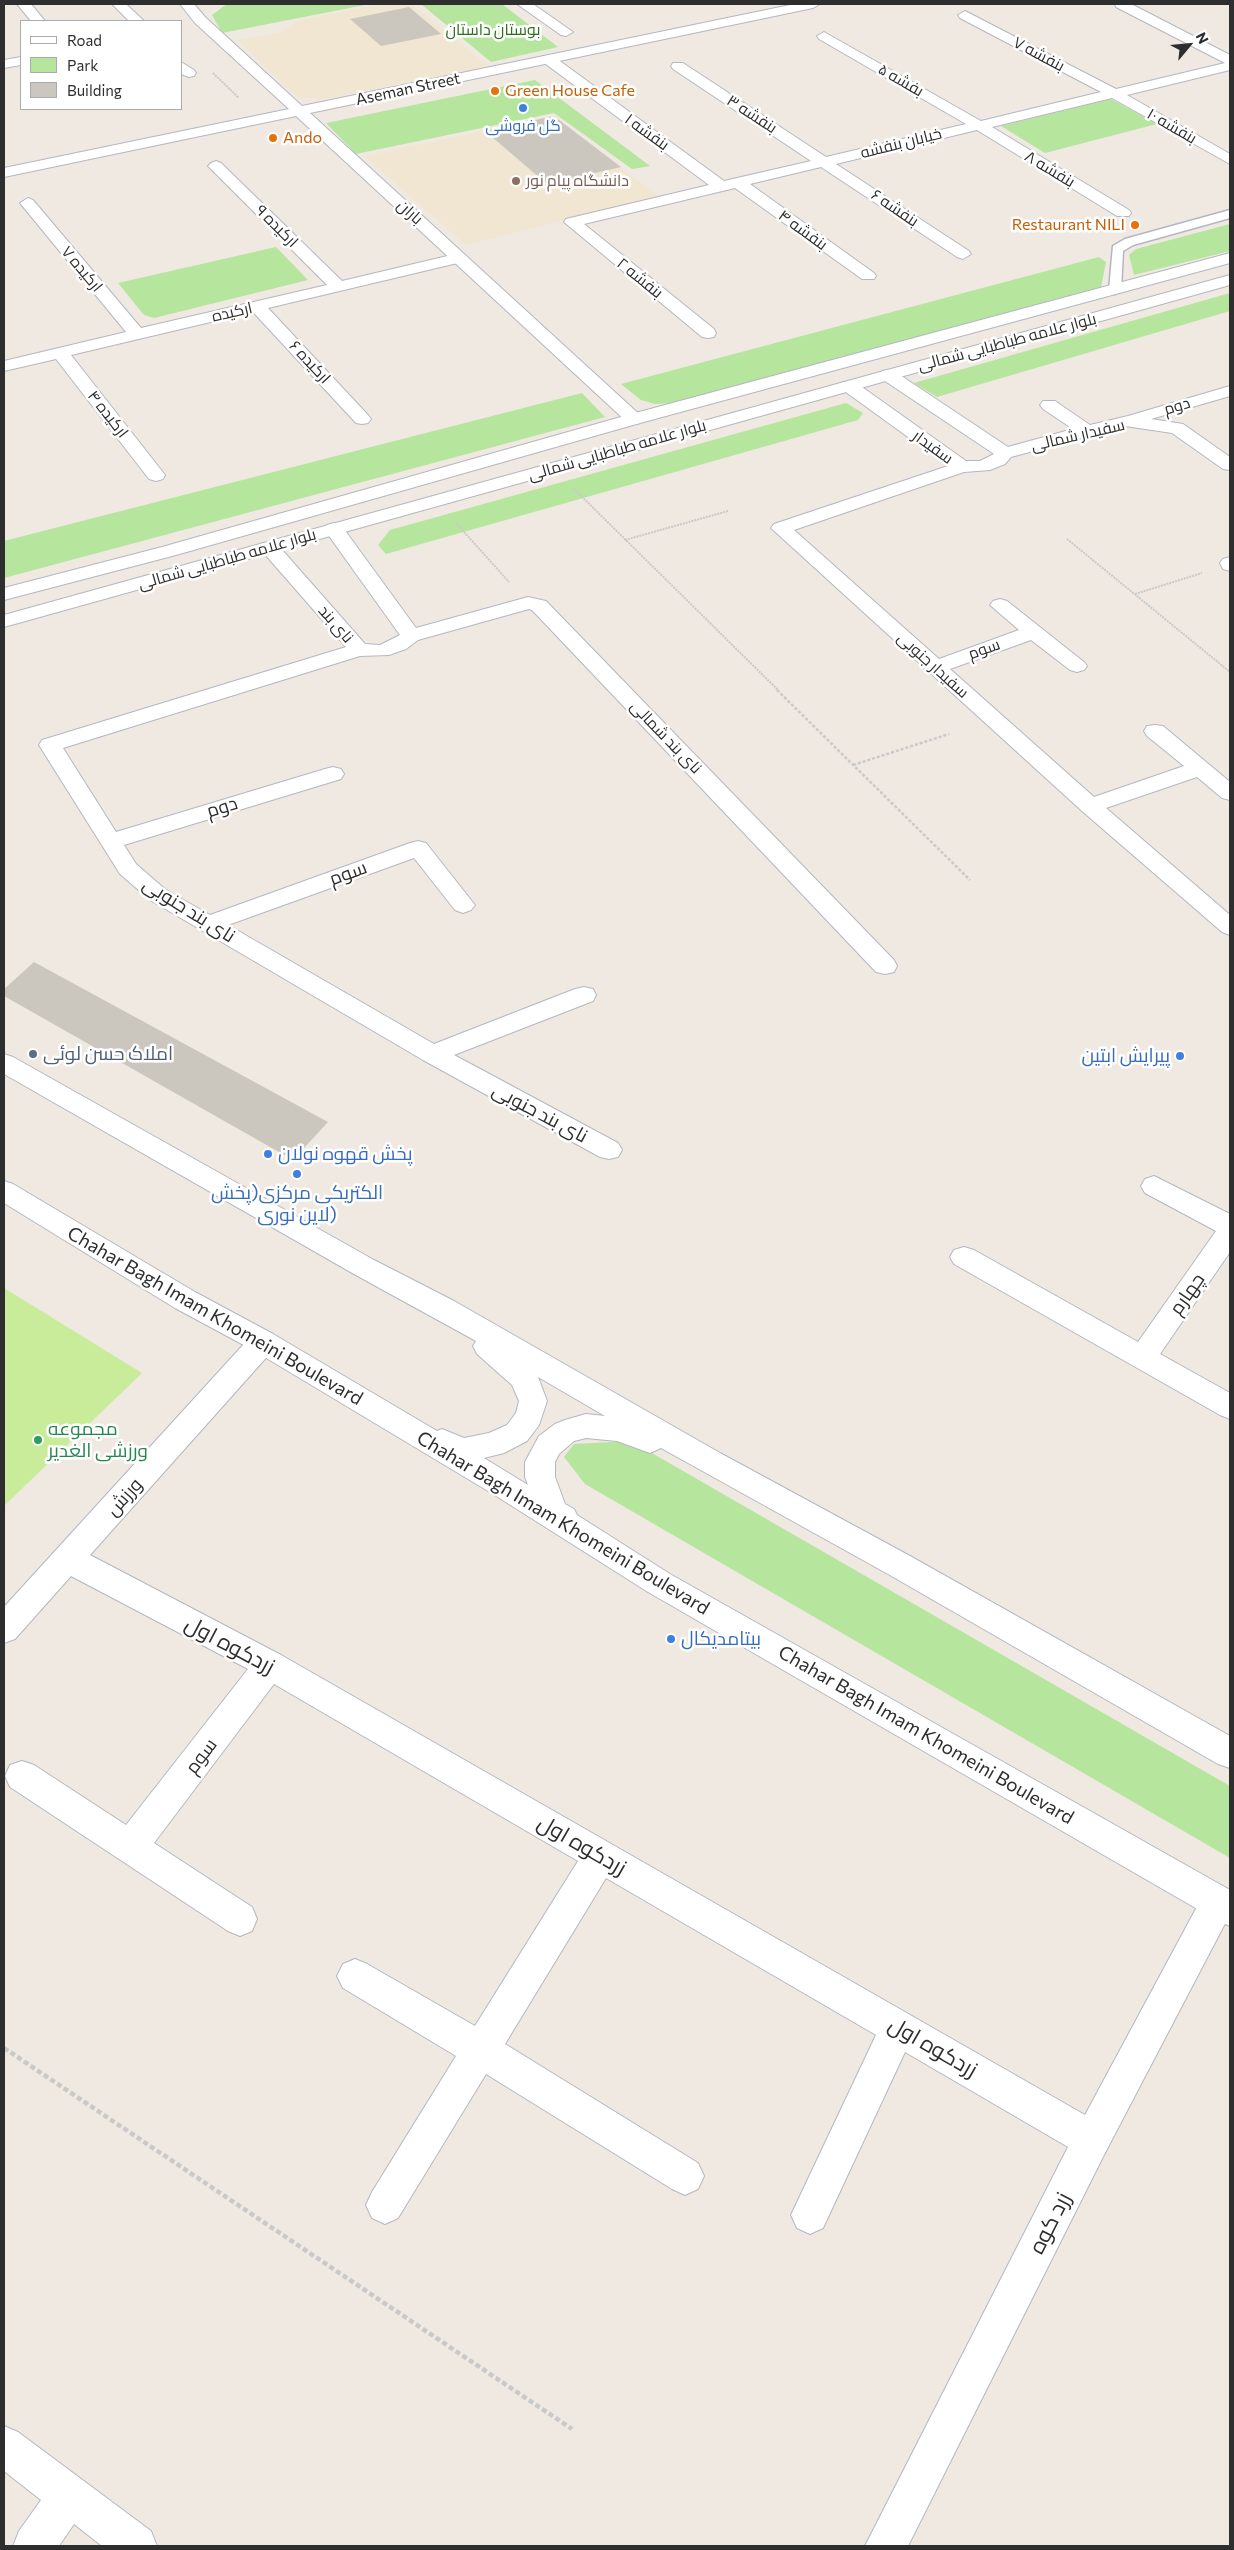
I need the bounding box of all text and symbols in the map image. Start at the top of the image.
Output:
legend [20,20,182,110]
park label: بوستان داستان [445,20,541,40]
north arrow [1164,20,1214,70]
text: N [1193,29,1213,46]
text: Road [67,31,102,49]
street label: بنفشه ۷ [1010,33,1068,75]
text: Park [67,56,98,74]
street label: بفشه ۵ [875,59,927,101]
street label: Aseman Street [354,69,462,109]
text: Building [67,81,122,99]
place label: Green House Cafe [505,81,635,101]
marker: Green House Cafe [489,85,501,97]
street label: بنفشه ۳ [723,91,781,137]
marker: گل فروشی [517,102,529,114]
street label: بنفشه ۱۰ [1144,104,1200,148]
street label: بنفشه ۱ [621,109,673,155]
place label: گل فروشی [485,116,561,136]
street label: خیابان بنفشه [858,124,944,162]
place label: Ando [283,128,322,148]
marker: Ando [267,132,279,144]
street label: بنفشه ۸ [1021,147,1079,191]
place label: دانشگاه پیام نور [526,171,629,191]
marker: دانشگاه پیام نور [510,175,522,187]
street label: بنفشه ۶ [868,185,922,231]
street label: باران [393,195,427,229]
street label: ارکیده ۹ [252,201,302,251]
street label: بنفشه ۴ [775,206,831,254]
place label: Restaurant NILI [1012,215,1125,235]
marker: Restaurant NILI [1129,219,1141,231]
street label: ارکیده ۷ [57,242,107,296]
street label: بنفشه ۲ [613,254,667,302]
street label: ارکیده [210,298,254,326]
street label: بلوار علامه طباطبایی شمالی [916,309,1098,375]
street label: ارکیده ۶ [285,336,335,388]
street label: ارکیده ۴ [84,386,132,442]
street label: دوم [1162,393,1192,419]
street label: بلوار علامه طباطبایی شمالی [526,415,708,485]
street label: سفیدار شمالی [1029,415,1127,455]
street label: سفیدار [909,426,957,468]
street label: بلوار علامه طباطبایی شمالی [136,524,318,594]
street label: نای بند [314,601,358,647]
street label: سفیدار جنوبی [893,628,973,702]
street label: سوم [965,634,1003,664]
street label: نای بند شمالی [626,696,706,778]
street label: دوم [204,792,240,822]
street label: سوم [326,856,370,890]
street label: نای بند جنوبی [139,873,239,947]
place label: املاک حسن لوئی [43,1043,173,1065]
place label: پیرایش ابتین [1081,1045,1170,1067]
marker: املاک حسن لوئی [27,1048,39,1060]
marker: پیرایش ابتین [1174,1050,1186,1062]
street label: نای بند جنوبی [488,1078,592,1148]
place label: پخش قهوه نولان [278,1143,413,1165]
marker: پخش قهوه نولان [262,1148,274,1160]
marker: الکتریکی مرکزی(پخش لاین نوری) [291,1168,303,1180]
place label: الکتریکی مرکزی(پخش لاین نوری) [211,1182,383,1226]
street label: Chahar Bagh Imam Khomeini Boulevard [63,1222,367,1410]
street label: چهارم [1165,1269,1209,1319]
place label: مجموعه ورزشی الغدیر [48,1418,148,1462]
street label: Chahar Bagh Imam Khomeini Boulevard [413,1426,713,1620]
marker: مجموعه ورزشی الغدیر [32,1434,44,1446]
street label: ورزش [101,1473,147,1521]
street label: زردکوه اول [180,1610,280,1680]
place label: بیتامدیکال [681,1628,761,1650]
marker: بیتامدیکال [665,1633,677,1645]
street label: Chahar Bagh Imam Khomeini Boulevard [774,1641,1078,1829]
street label: سوم [180,1734,222,1778]
street label: زردکوه اول [533,1809,631,1881]
street label: زردکوه اول [884,2011,982,2083]
street label: زرد کوه [1023,2188,1077,2258]

